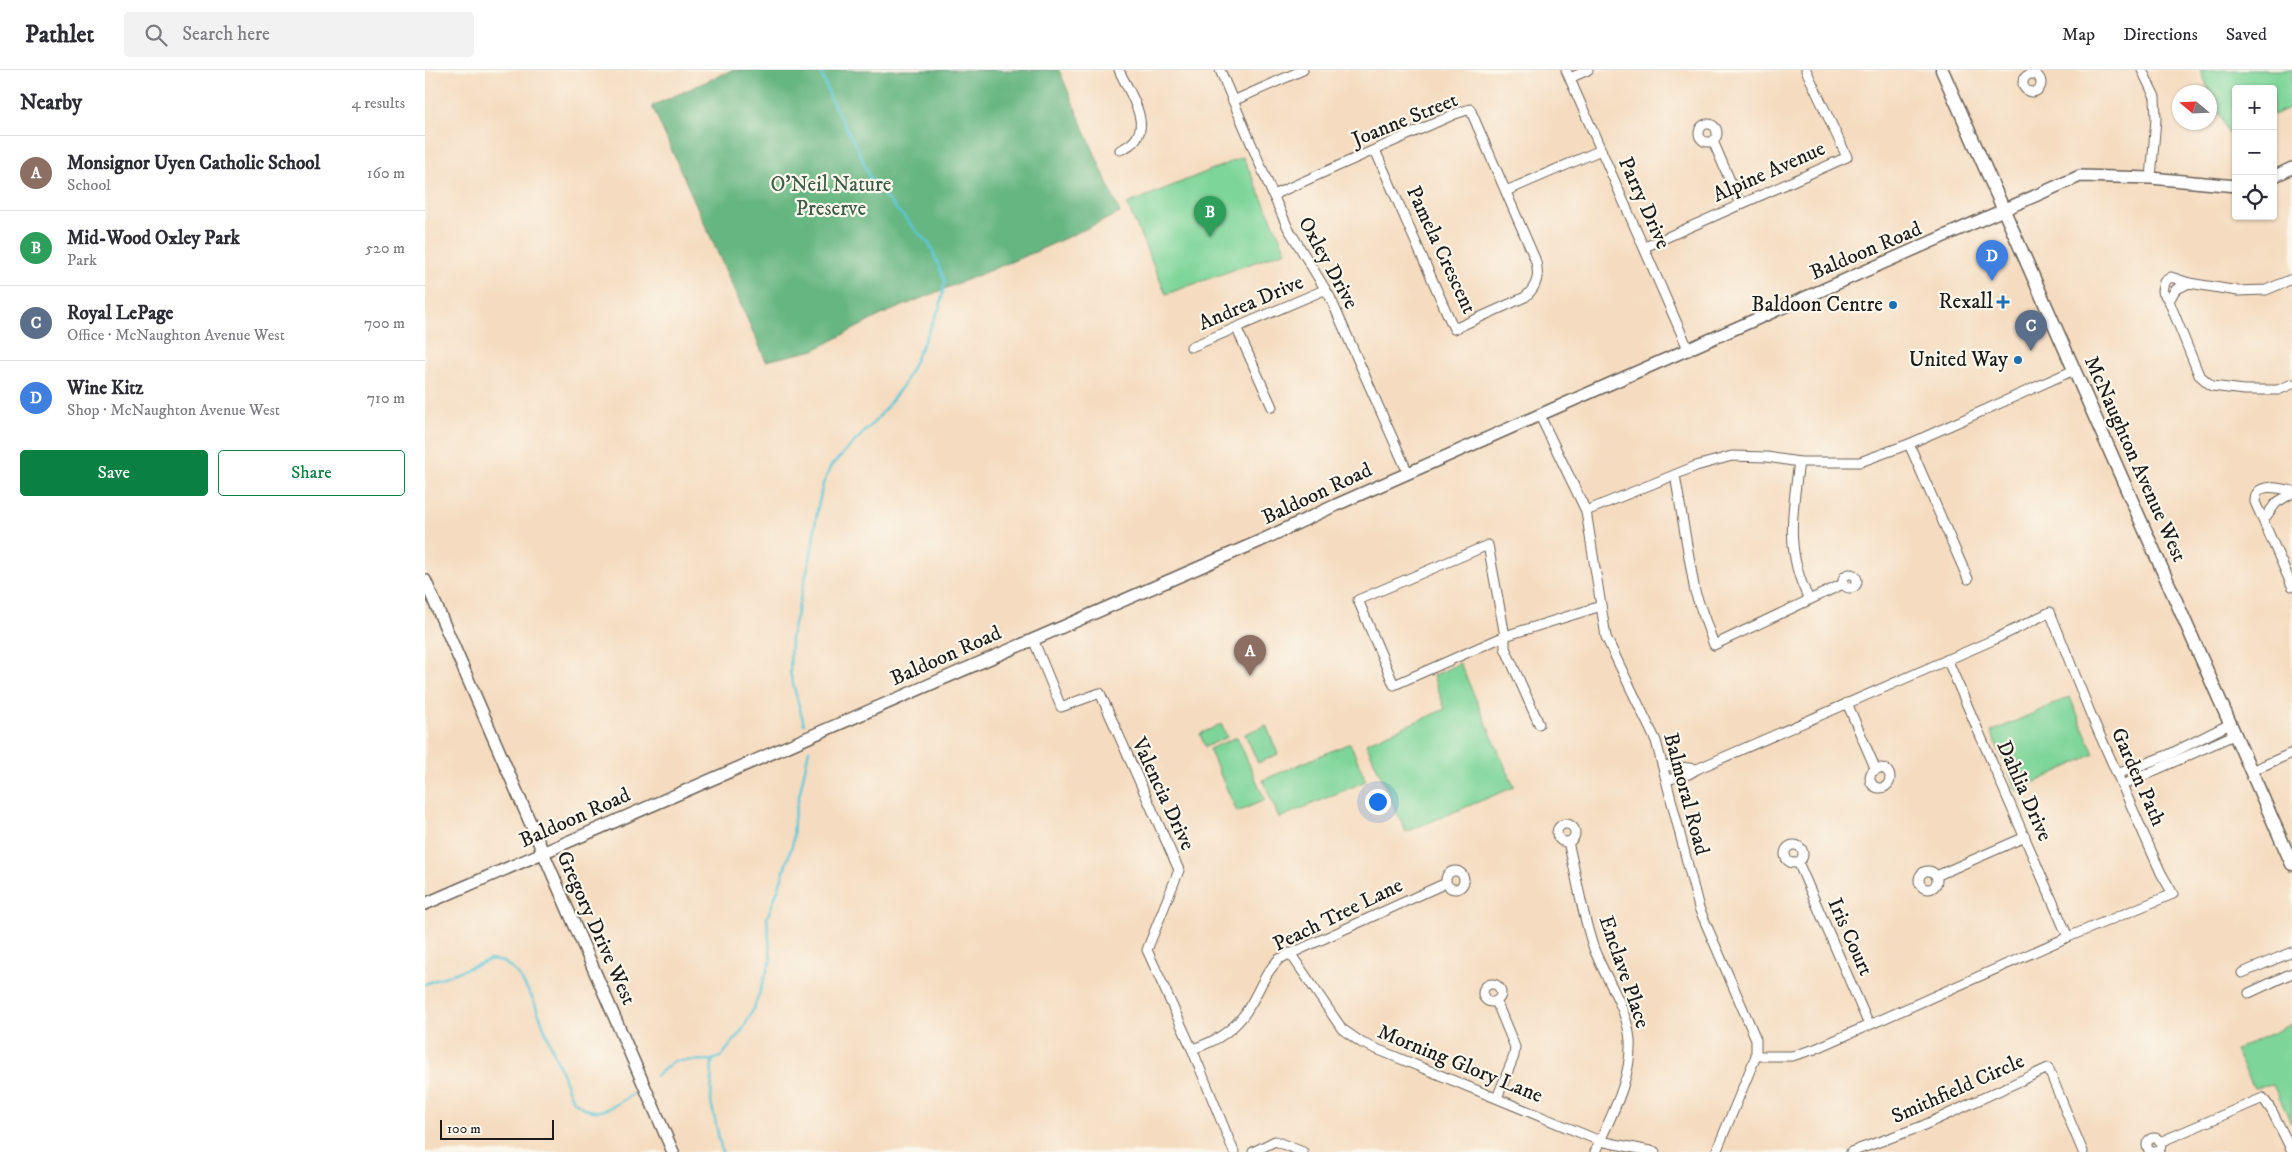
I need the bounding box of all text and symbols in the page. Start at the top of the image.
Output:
search box [124,12,474,57]
text: Pathlet [25,20,94,50]
icon: search [142,21,170,49]
text: Search here [182,23,270,46]
text: Map [2062,24,2095,46]
text: Directions [2123,24,2198,46]
text: Saved [2226,24,2267,46]
north arrow [2172,85,2217,130]
map controls [2232,85,2277,220]
button: + [2232,85,2277,130]
street label: Joanne Street [1346,87,1462,154]
text: Nearby [20,90,82,116]
text: 4 results [352,93,405,113]
button: − [2232,130,2277,175]
street label: Alpine Avenue [1709,136,1830,208]
text: Monsignor Uyen Catholic School [67,152,320,175]
street label: Parry Drive [1612,153,1676,253]
text: A [31,163,41,183]
text: 160 m [367,163,405,183]
park label: O'Neil Nature Preserve [770,172,892,222]
text: School [67,175,111,195]
button: locate [2232,175,2277,220]
street label: Pamela Crescent [1400,182,1482,318]
pin: B [1194,196,1226,237]
street label: Oxley Drive [1292,212,1364,314]
street label: Baldoon Road [1806,216,1926,286]
text: Mid-Wood Oxley Park [67,227,240,250]
text: B [31,238,41,258]
text: 520 m [365,238,405,258]
pin: D [1976,240,2008,281]
text: Park [67,250,97,270]
street label: Andrea Drive [1195,269,1308,337]
place label: Rexall [1939,289,1994,315]
place label: Baldoon Centre [1751,292,1883,318]
marker: Rexall [1997,296,2009,308]
marker: Baldoon Centre [1887,299,1899,311]
text: Royal LePage [67,302,173,325]
pin: C [2015,310,2047,351]
text: C [31,313,41,333]
text: 700 m [364,313,405,333]
text: Office · McNaughton Avenue West [67,325,285,345]
place label: United Way [1909,347,2009,373]
street label: McNaughton Avenue West [2078,352,2192,566]
marker: United Way [2012,354,2024,366]
text: Wine Kitz [67,377,144,400]
text: D [30,388,42,408]
text: 710 m [367,388,405,408]
text: Shop · McNaughton Avenue West [67,400,280,420]
button: Save [20,450,208,496]
button: Share [218,450,405,496]
street label: Baldoon Road [1258,457,1377,531]
street label: Baldoon Road [887,620,1006,692]
pin: A [1234,635,1266,676]
street label: Garden Path [2105,724,2171,830]
street label: Balmoral Road [1657,730,1715,858]
street label: Valencia Drive [1125,733,1201,855]
street label: Dahlia Drive [1990,737,2058,846]
street label: Baldoon Road [516,782,635,854]
your location [1365,789,1391,815]
street label: Gregory Drive West [550,847,642,1009]
street label: Peach Tree Lane [1269,872,1407,958]
street label: Iris Court [1821,894,1879,980]
street label: Enclave Place [1593,912,1656,1032]
street label: Morning Glory Lane [1374,1019,1547,1109]
street label: Smithfield Circle [1888,1048,2029,1130]
scale bar [440,1117,554,1140]
text: 100 m [447,1120,481,1138]

